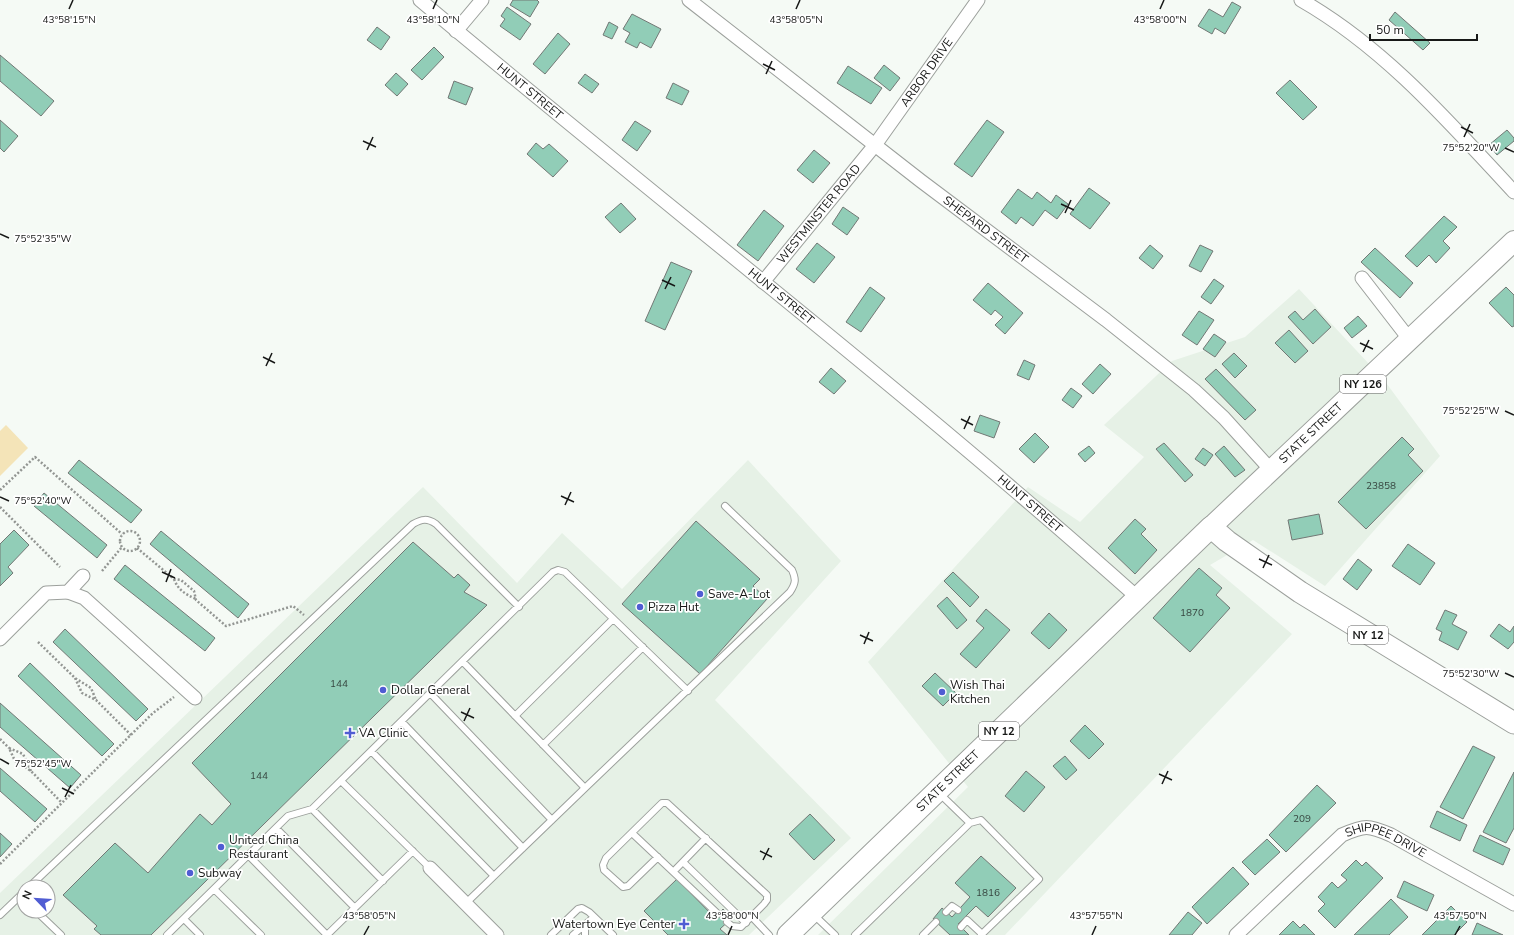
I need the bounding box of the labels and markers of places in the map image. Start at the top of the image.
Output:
place label: Save-A-Lot [708,586,771,602]
marker: Save-A-Lot [695,589,705,599]
place label: Pizza Hut [648,599,700,615]
marker: Pizza Hut [635,602,645,612]
place label: Wish Thai Kitchen [950,677,1005,707]
place label: Dollar General [391,682,470,698]
marker: Dollar General [378,685,388,695]
marker: Wish Thai Kitchen [937,687,947,697]
place label: VA Clinic [358,725,408,741]
marker: VA Clinic [344,727,356,739]
place label: United China Restaurant [229,832,299,862]
marker: United China Restaurant [216,842,226,852]
place label: Subway [198,865,242,881]
marker: Subway [185,868,195,878]
place label: Watertown Eye Center [552,916,676,932]
marker: Watertown Eye Center [678,918,690,930]

